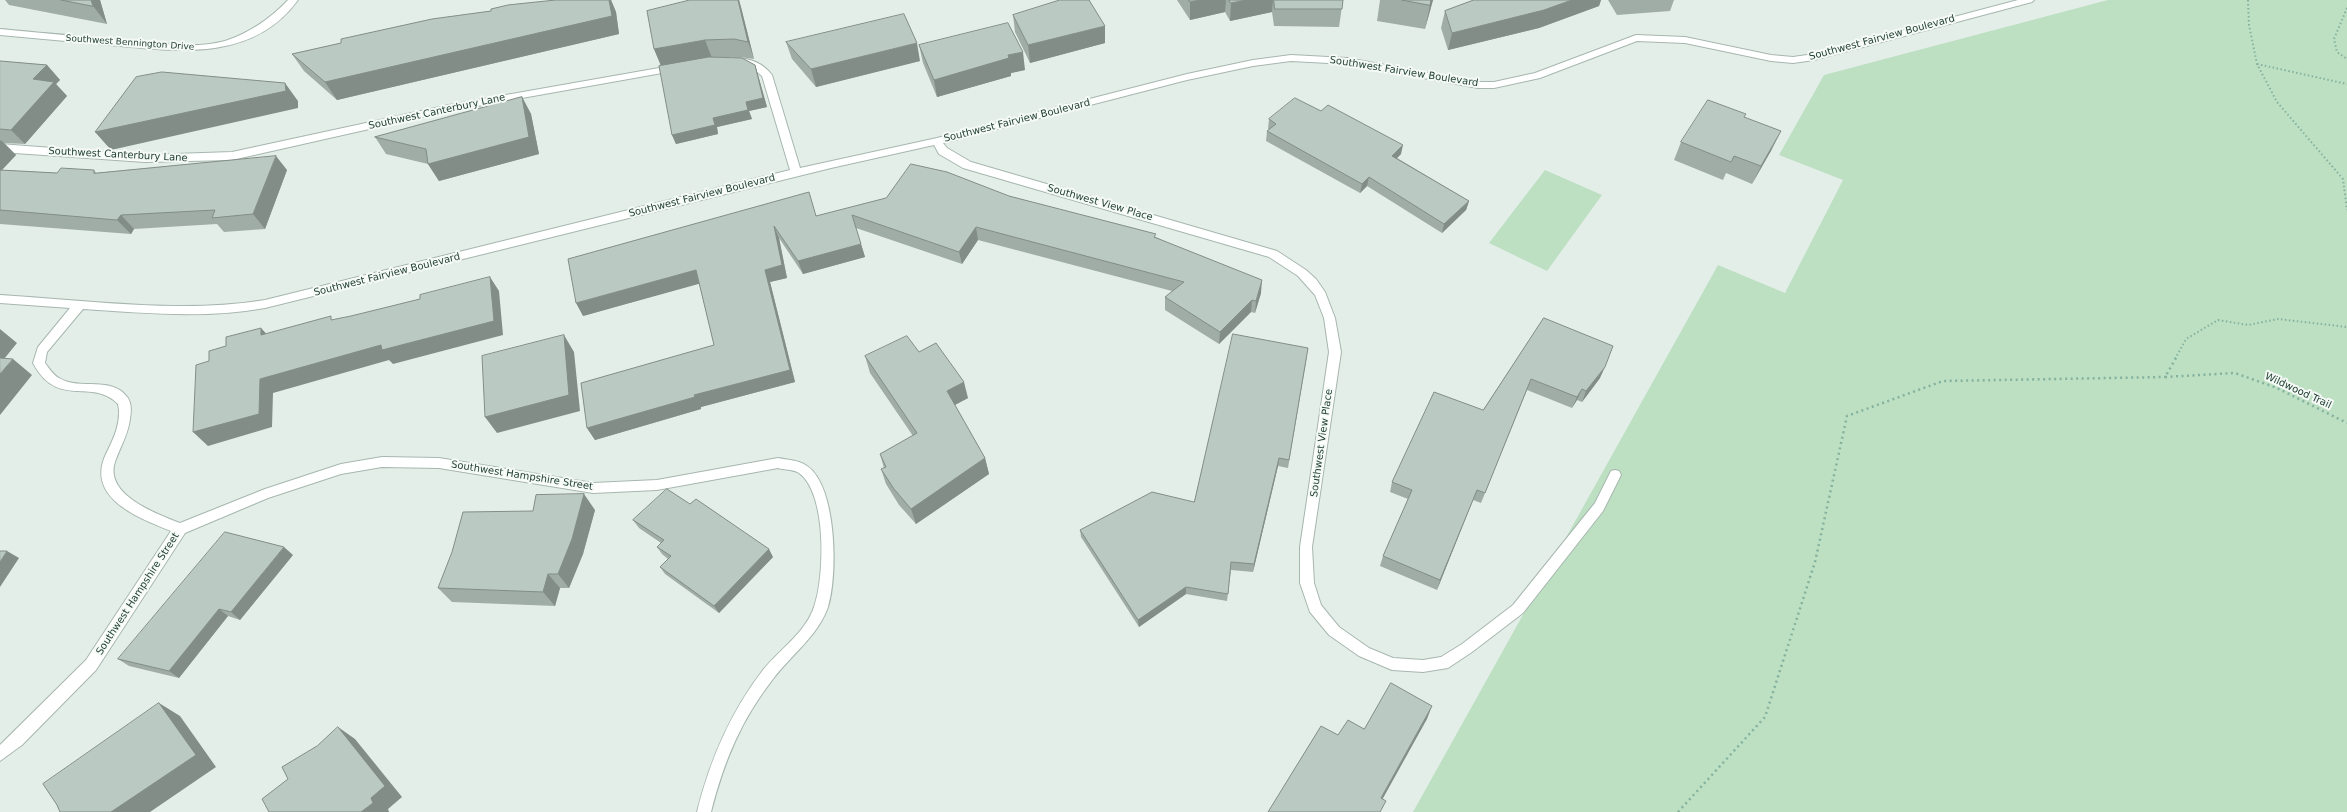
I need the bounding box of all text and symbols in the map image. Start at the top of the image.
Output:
street label: Southwest Fairview Boulevard [1808,13,1956,63]
street label: Southwest Bennington Drive [65,33,195,53]
street label: Southwest Fairview Boulevard [1329,54,1479,90]
street label: Southwest Canterbury Lane [368,92,506,132]
street label: Southwest Fairview Boulevard [943,97,1091,145]
street label: Southwest Canterbury Lane [48,145,188,165]
street label: Southwest Fairview Boulevard [628,172,776,220]
street label: Southwest View Place [1046,182,1154,224]
street label: Southwest Fairview Boulevard [313,251,461,299]
street label: Wildwood Trail [2263,370,2333,412]
street label: Southwest View Place [1308,388,1336,498]
street label: Southwest Hampshire Street [450,459,594,493]
street label: Southwest Hampshire Street [94,531,182,657]

